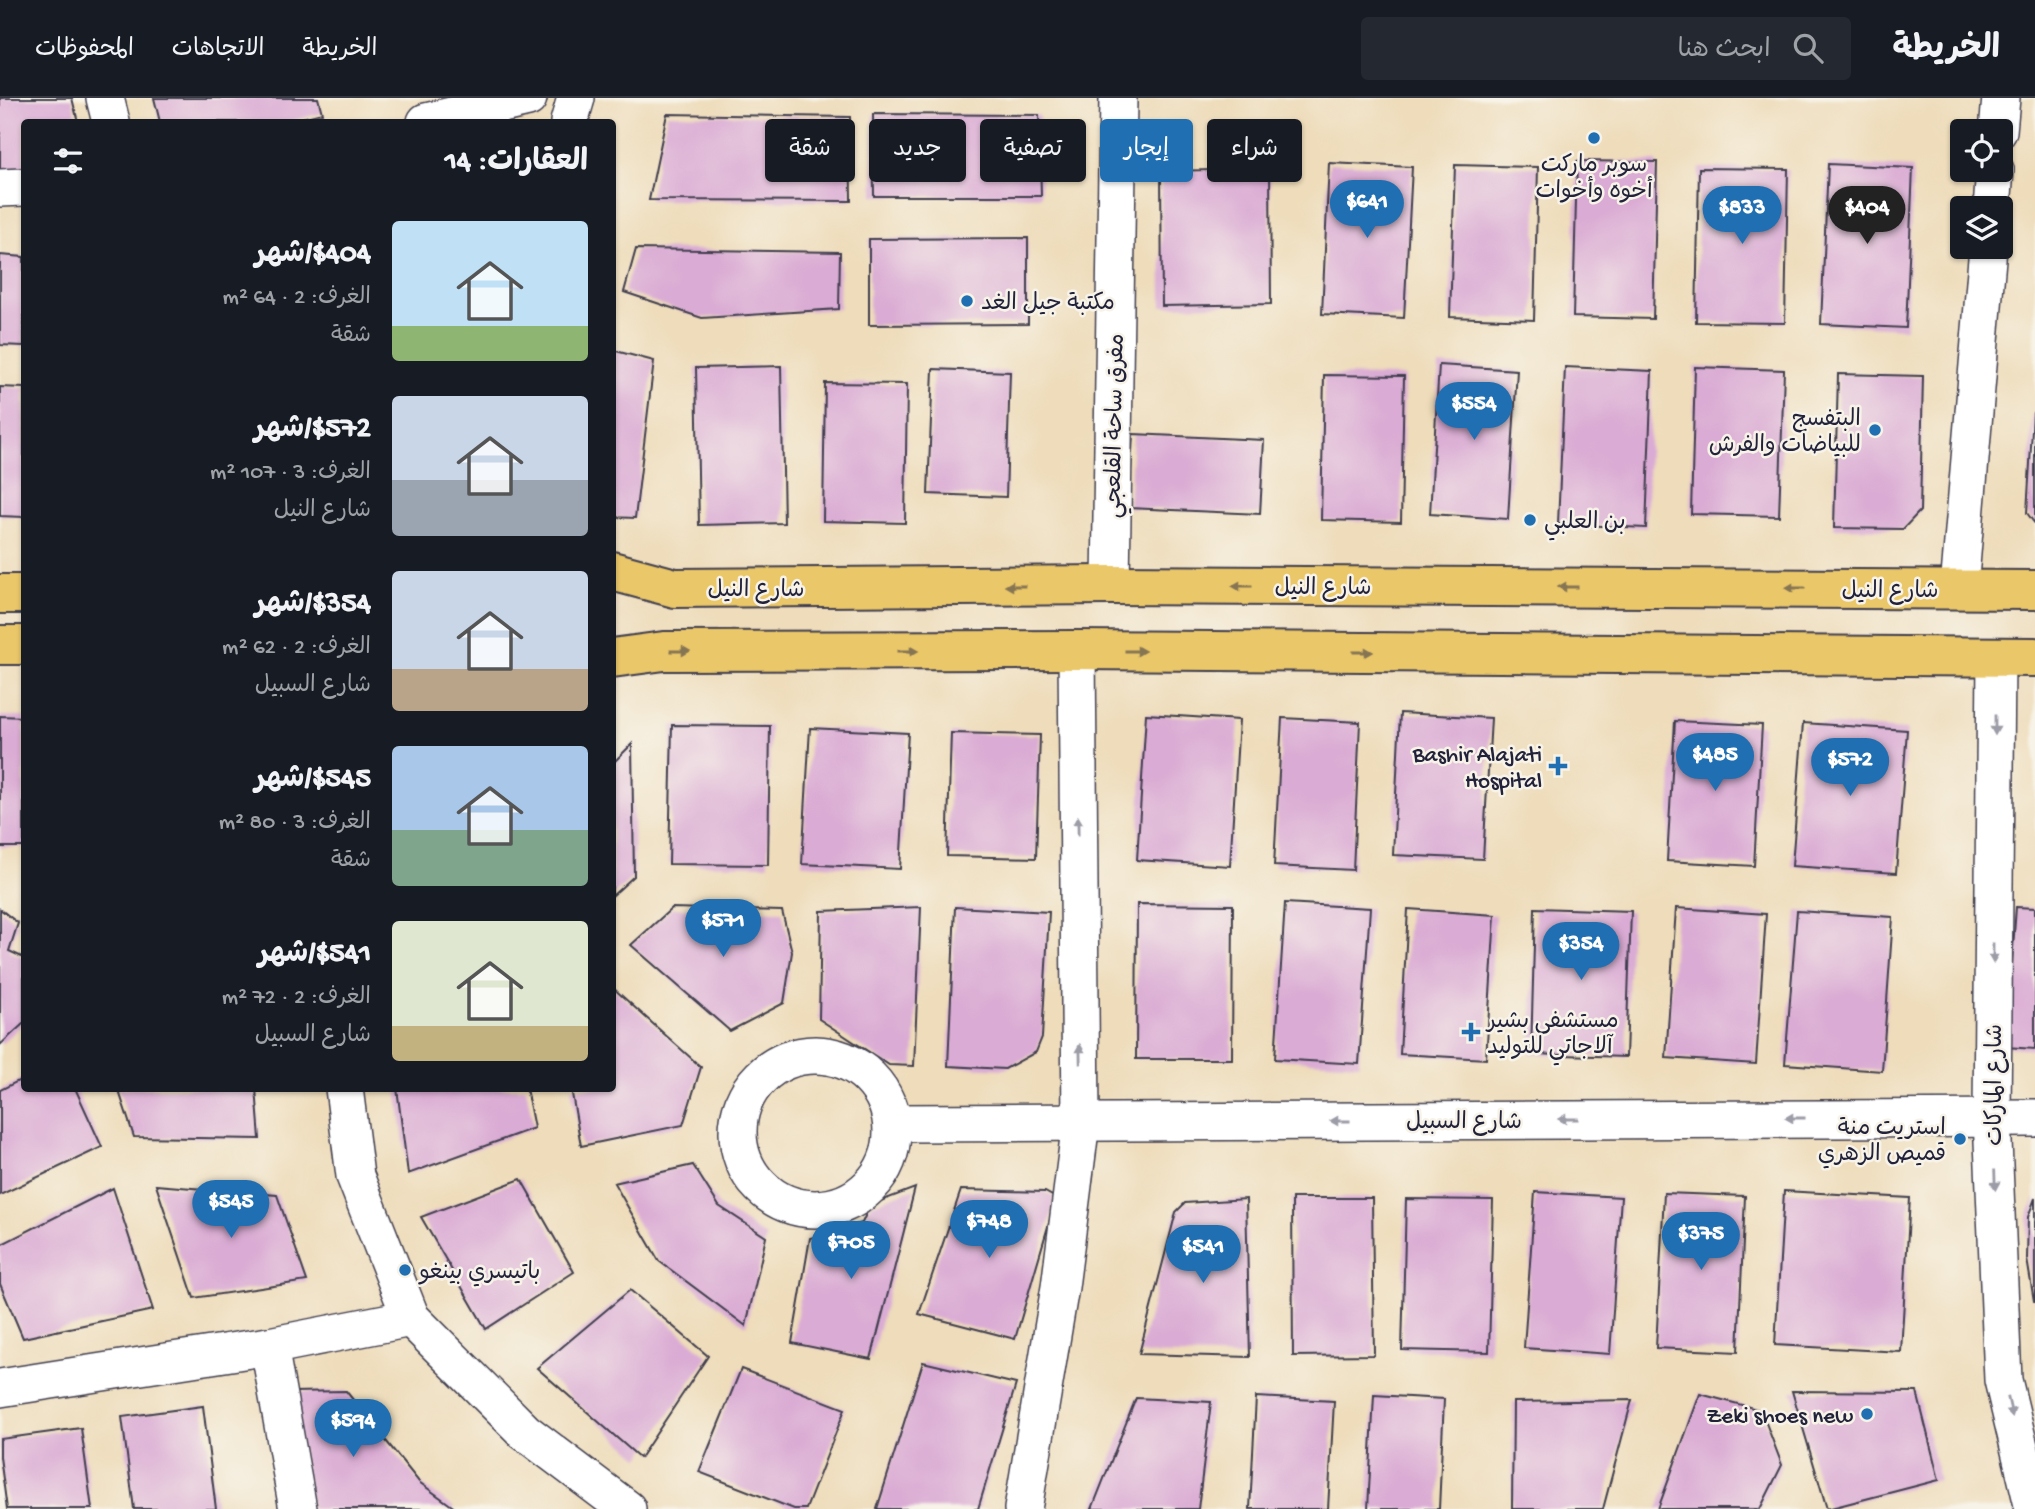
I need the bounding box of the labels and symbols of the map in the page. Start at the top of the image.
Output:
marker: سوبر ماركت أخوه وأخوات [1586,130,1602,146]
place label: سوبر ماركت أخوه وأخوات [1535,153,1653,206]
pin: $641 [1326,180,1408,240]
pin: $833 [1701,186,1783,246]
pin: $404 [1826,186,1908,246]
place label: مكتبة جيل الغد [981,291,1115,318]
marker: مكتبة جيل الغد [959,293,975,309]
street label: مفرق ساحة القلعجي [1101,333,1136,519]
pin: $554 [1433,382,1515,442]
place label: البتفسج للبياضات والفرش [1709,407,1861,460]
marker: البتفسج للبياضات والفرش [1867,422,1883,438]
place label: بن العلبي [1544,510,1626,541]
marker: بن العلبي [1522,512,1538,528]
street label: شارع النيل [1274,576,1372,603]
street label: شارع النيل [707,578,805,605]
street label: شارع النيل [1841,579,1939,606]
one-way arrow [1004,580,1026,592]
one-way arrow [1231,580,1253,592]
one-way arrow [1557,581,1579,593]
one-way arrow [1784,582,1806,594]
one-way arrow [670,645,692,657]
one-way arrow [897,645,919,657]
one-way arrow [1125,645,1147,656]
one-way arrow [1352,646,1374,658]
one-way arrow [1989,715,2001,737]
pin: $485 [1674,734,1756,793]
pin: $572 [1809,738,1891,798]
place label: Bashir Alajati Hospital [1412,743,1542,796]
marker: Bashir Alajati Hospital [1548,756,1568,776]
one-way arrow [1072,815,1084,837]
pin: $571 [682,900,764,959]
pin: $354 [1540,922,1622,982]
one-way arrow [1988,942,1999,964]
place label: مستشفى بشير آلاجاتي للتوليد [1485,1009,1619,1066]
marker: مستشفى بشير آلاجاتي للتوليد [1461,1022,1481,1042]
street label: شارع الماركات [1983,1024,2010,1146]
one-way arrow [1074,1043,1086,1065]
street label: شارع السبيل [1406,1110,1522,1137]
one-way arrow [1784,1112,1806,1124]
one-way arrow [1557,1113,1579,1125]
one-way arrow [1329,1115,1351,1127]
place label: استريت منة قميص الزهري [1818,1116,1946,1169]
marker: استريت منة قميص الزهري [1952,1131,1968,1147]
one-way arrow [1989,1169,2000,1191]
pin: $545 [190,1180,272,1240]
pin: $748 [948,1200,1030,1260]
pin: $375 [1660,1212,1742,1272]
pin: $705 [810,1222,892,1281]
pin: $541 [1162,1226,1244,1285]
place label: باتيسري بينغو [418,1260,540,1287]
marker: باتيسري بينغو [397,1262,413,1278]
one-way arrow [2004,1396,2015,1418]
pin: $594 [312,1400,394,1459]
place label: Zeki shoes new [1706,1404,1853,1431]
marker: Zeki shoes new [1859,1406,1875,1422]

